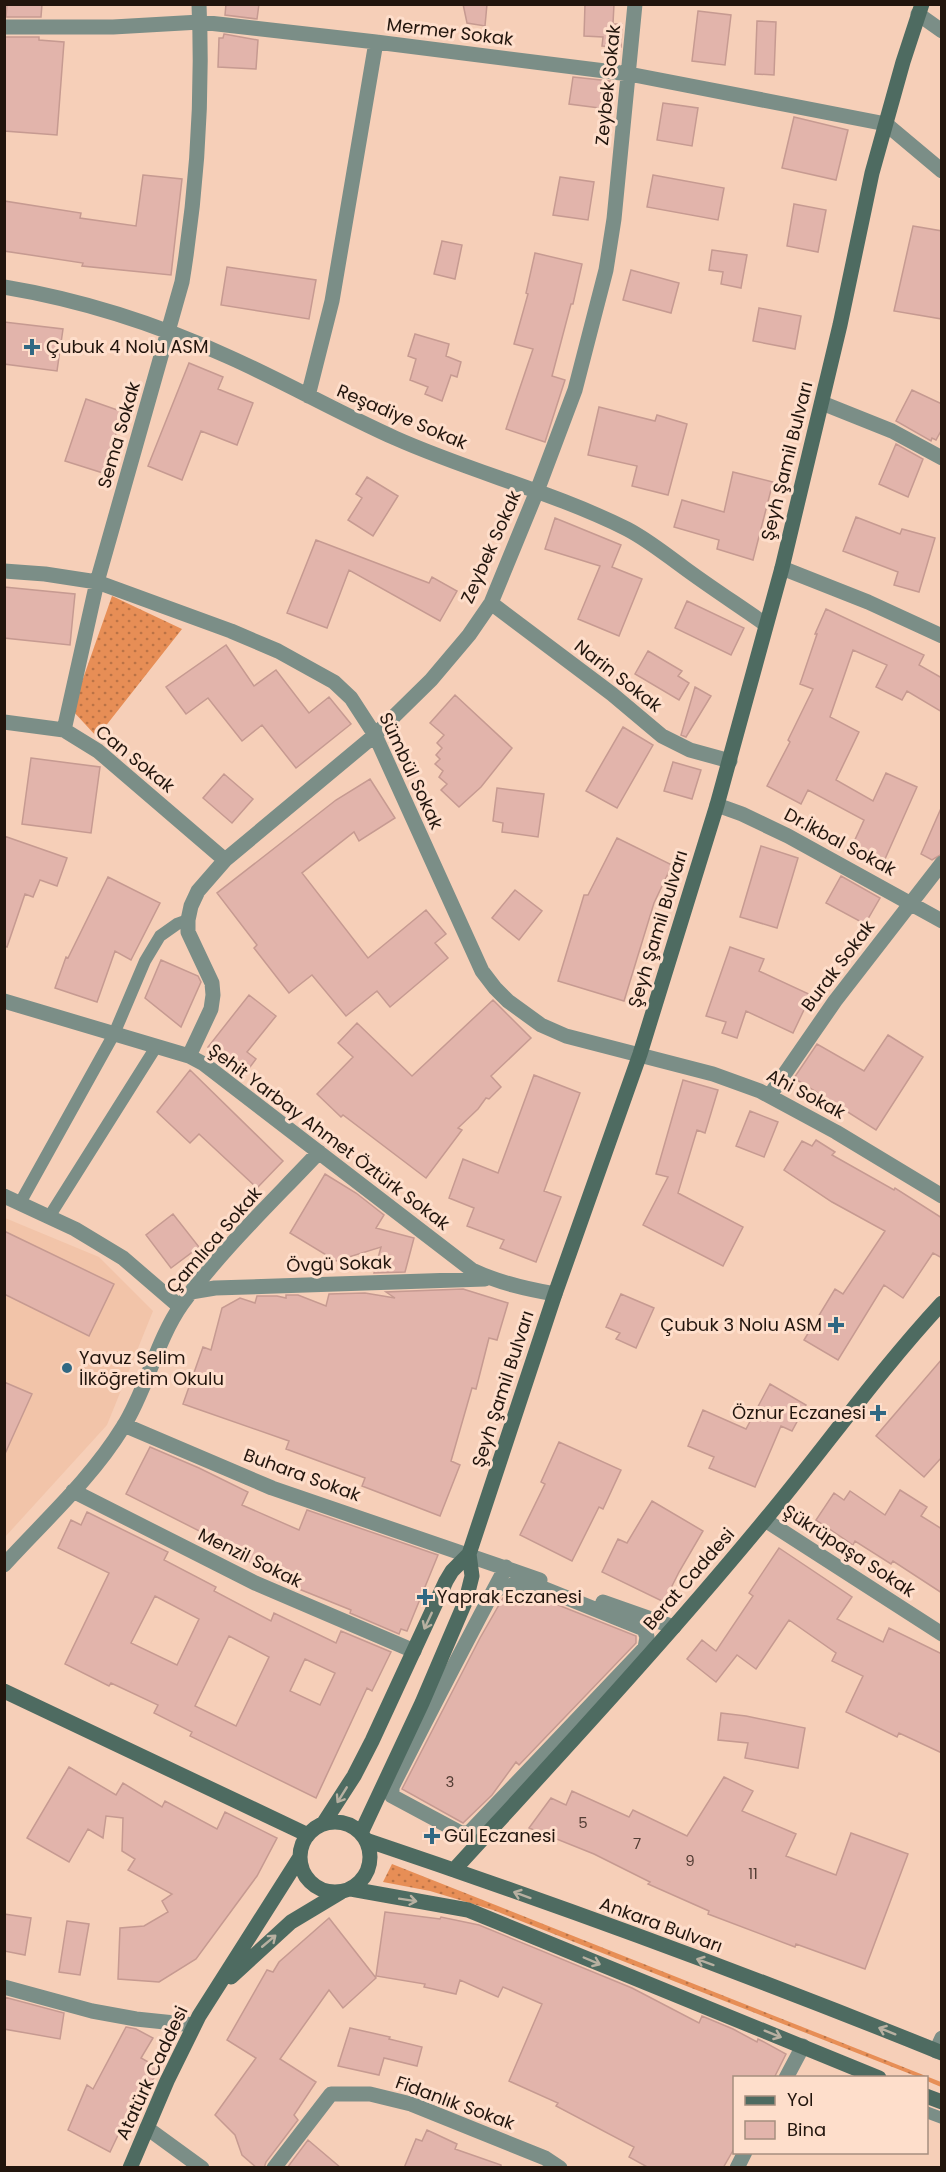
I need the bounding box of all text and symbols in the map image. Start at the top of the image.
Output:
street label: Mermer Sokak [385,11,516,52]
street label: Zeybek Sokak [589,23,626,147]
place label: Çubuk 4 Nolu ASM [46,334,208,359]
marker: Çubuk 4 Nolu ASM [23,338,41,356]
street label: Sema Sokak [91,378,146,491]
street label: Reşadiye Sokak [333,378,472,456]
street label: Şeyh Şamil Bulvarı [755,379,818,543]
street label: Zeybek Sokak [454,486,527,607]
street label: Narin Sokak [569,633,668,718]
street label: Sümbül Sokak [373,708,450,834]
street label: Can Sokak [90,719,181,799]
street label: Dr.İkbal Sokak [780,802,901,882]
street label: Şeyh Şamil Bulvarı [622,847,693,1011]
street label: Burak Sokak [795,914,881,1016]
street label: Şehit Yarbay Ahmet Öztürk Sokak [203,1037,456,1236]
street label: Ahi Sokak [763,1062,851,1125]
street label: Çamlıca Sokak [160,1180,268,1298]
street label: Övgü Sokak [286,1249,393,1278]
street label: Şeyh Şamil Bulvarı [465,1307,540,1470]
place label: Çubuk 3 Nolu ASM [660,1312,822,1337]
marker: Çubuk 3 Nolu ASM [827,1316,845,1334]
place label: Yavuz Selim İlköğretim Okulu [79,1345,224,1391]
marker: Yavuz Selim İlköğretim Okulu [60,1361,74,1375]
place label: Öznur Eczanesi [732,1400,866,1425]
marker: Öznur Eczanesi [871,1406,885,1420]
street label: Buhara Sokak [240,1442,365,1508]
street label: Şükrüpaşa Sokak [778,1498,921,1603]
street label: Menzil Sokak [194,1522,307,1594]
street label: Berat Caddesi [637,1522,740,1635]
place label: Yaprak Eczanesi [437,1584,582,1609]
marker: Yaprak Eczanesi [418,1590,432,1604]
one-way arrow [421,1611,433,1629]
house number: 3 [446,1771,454,1792]
one-way arrow [335,1787,348,1804]
house number: 5 [578,1812,588,1833]
place label: Gül Eczanesi [444,1823,556,1848]
marker: Gül Eczanesi [425,1829,439,1843]
house number: 7 [633,1833,641,1854]
house number: 9 [685,1850,695,1871]
house number: 11 [748,1863,758,1884]
one-way arrow [513,1888,532,1899]
street label: Ankara Bulvarı [596,1891,726,1958]
one-way arrow [398,1895,418,1906]
one-way arrow [261,1934,277,1947]
one-way arrow [583,1956,601,1967]
one-way arrow [696,1956,715,1967]
street label: Atatürk Caddesi [110,2002,194,2144]
one-way arrow [879,2025,897,2036]
one-way arrow [763,2029,782,2040]
street label: Fidanlık Sokak [392,2069,519,2136]
legend [733,2076,928,2154]
text: Yol [787,2087,813,2112]
text: Bina [787,2117,826,2142]

